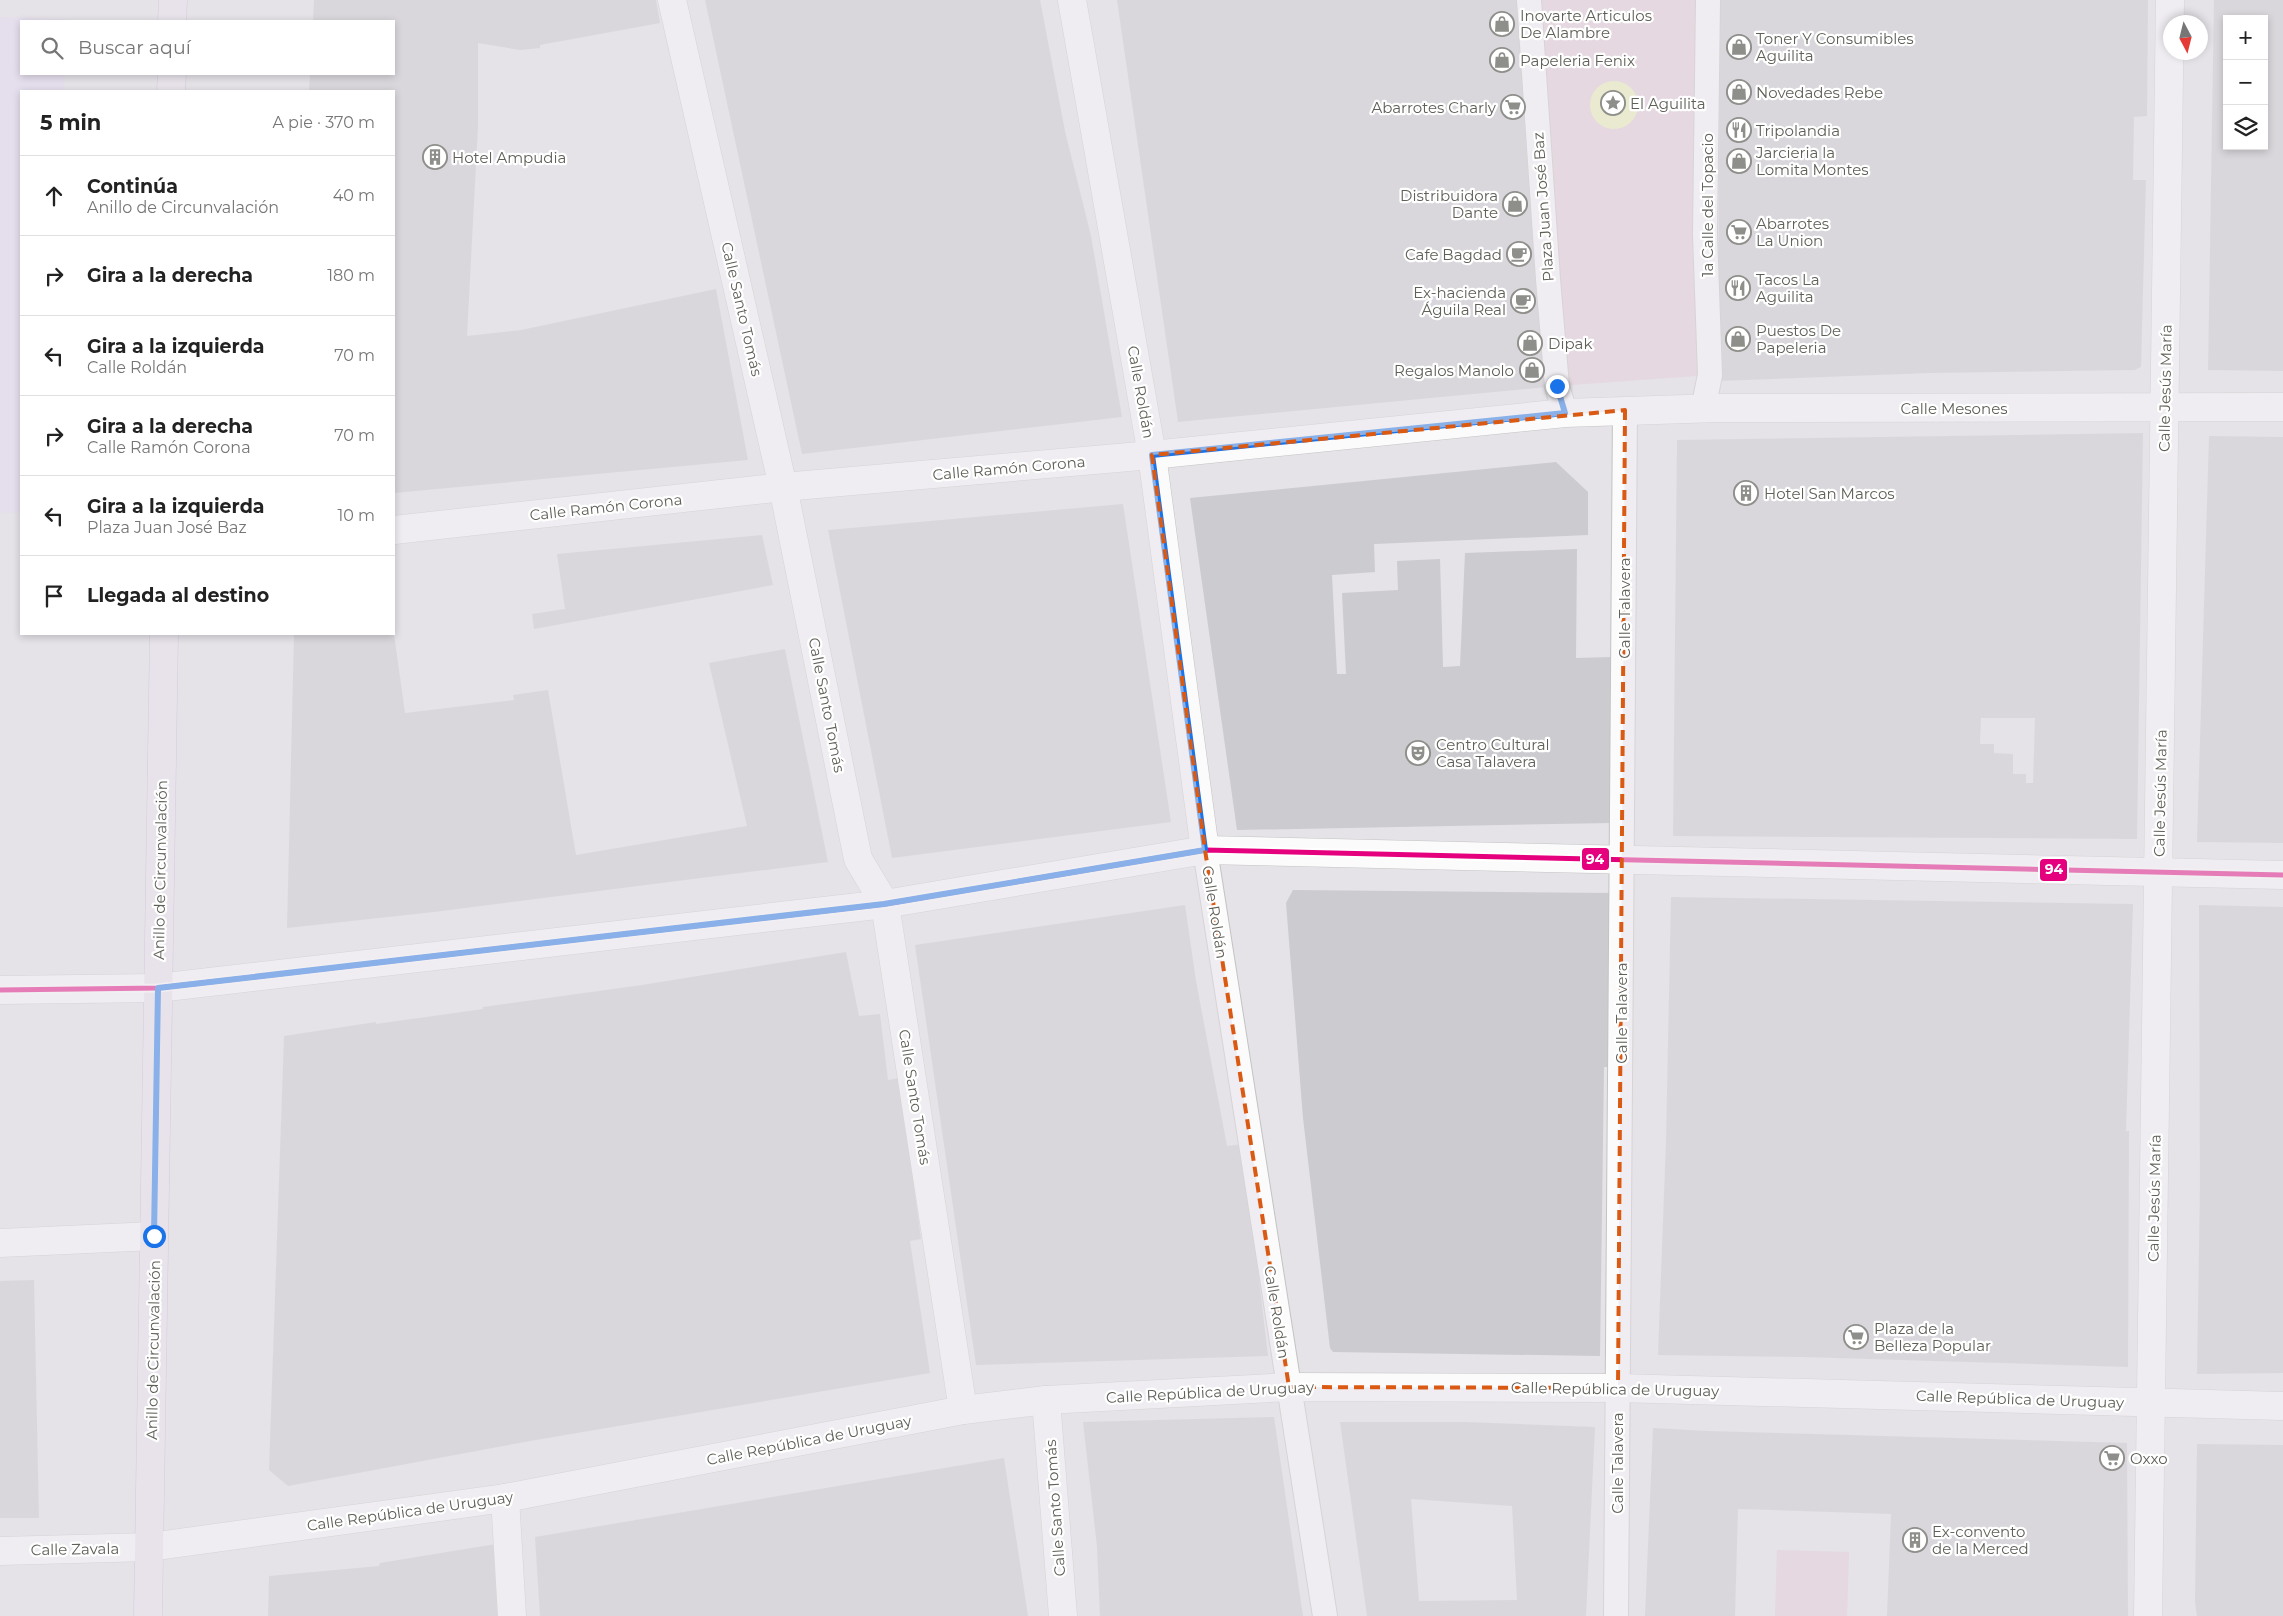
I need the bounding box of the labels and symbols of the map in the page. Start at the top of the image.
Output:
place label: Inovarte Articulos De Alambre [1520,6,1652,42]
shop icon: Inovarte Articulos De Alambre [1489,11,1515,37]
north arrow [2163,15,2208,60]
place label: Toner Y Consumibles Aguilita [1756,29,1914,65]
shop icon: Toner Y Consumibles Aguilita [1726,34,1752,60]
shop icon: Papeleria Fenix [1489,47,1515,73]
place label: Papeleria Fenix [1520,51,1635,70]
shop icon: Novedades Rebe [1726,79,1752,105]
place label: Novedades Rebe [1756,83,1883,102]
place icon: El Aguilita [1600,90,1626,116]
supermarket icon: Abarrotes Charly [1500,94,1526,120]
place label: El Aguilita [1630,94,1706,113]
place label: Abarrotes Charly [1371,98,1497,117]
restaurant icon: Tripolandia [1726,117,1752,143]
place label: Tripolandia [1756,121,1840,140]
street label: Plaza Juan José Baz [1528,131,1558,282]
street label: 1a Calle del Topacio [1698,133,1717,277]
place label: Jarcieria la Lomita Montes [1755,143,1869,179]
building icon: Hotel Ampudia [422,144,448,170]
place label: Hotel Ampudia [452,148,566,167]
shop icon: Jarcieria la Lomita Montes [1726,148,1752,174]
place label: Distribuidora Dante [1400,186,1498,222]
shop icon: Distribuidora Dante [1502,191,1528,217]
place label: Abarrotes La Union [1756,214,1829,250]
supermarket icon: Abarrotes La Union [1726,219,1752,245]
street label: Calle Santo Tomás [717,240,767,378]
cafe icon: Cafe Bagdad [1506,241,1532,267]
place label: Cafe Bagdad [1405,245,1502,264]
place label: Tacos La Aguilita [1756,270,1820,306]
restaurant icon: Tacos La Aguilita [1725,275,1751,301]
place label: Ex-hacienda Águila Real [1413,283,1506,319]
cafe icon: Ex-hacienda Águila Real [1510,288,1536,314]
place label: Puestos De Papeleria [1756,321,1841,357]
street label: Calle Jesús María [2154,324,2176,452]
shop icon: Puestos De Papeleria [1725,326,1751,352]
shop icon: Dipak [1517,330,1543,356]
place label: Dipak [1548,334,1592,353]
street label: Calle Roldán [1123,344,1159,440]
shop icon: Regalos Manolo [1519,357,1545,383]
place label: Regalos Manolo [1394,361,1514,380]
route end [1546,375,1569,398]
street label: Calle Mesones [1900,399,2008,418]
street label: Calle Ramón Corona [932,452,1086,484]
building icon: Hotel San Marcos [1733,480,1759,506]
place label: Hotel San Marcos [1764,484,1895,503]
street label: Calle Ramón Corona [529,490,683,524]
street label: Calle Talavera [1615,557,1634,659]
street label: Calle Santo Tomás [805,636,849,774]
street label: Calle Jesús María [2149,729,2171,857]
place label: Centro Cultural Casa Talavera [1436,735,1550,771]
theatre icon: Centro Cultural Casa Talavera [1405,740,1431,766]
street label: Anillo de Circunvalación [149,780,171,960]
line badge: 94 [1581,847,1610,871]
text: 94 [1586,850,1605,868]
line badge: 94 [2039,858,2068,882]
text: 94 [2045,860,2064,878]
street label: Calle Roldán [1198,864,1232,960]
street label: Calle Talavera [1612,962,1631,1064]
street label: Calle Santo Tomás [895,1028,935,1166]
street label: Calle Jesús María [2143,1134,2165,1262]
route start [143,1225,166,1248]
street label: Anillo de Circunvalación [142,1260,164,1440]
street label: Calle Roldán [1260,1264,1294,1360]
place label: Plaza de la Belleza Popular [1874,1319,1991,1355]
supermarket icon: Plaza de la Belleza Popular [1843,1324,1869,1350]
street label: Calle República de Uruguay [1106,1377,1315,1407]
street label: Calle República de Uruguay [1511,1378,1720,1400]
street label: Calle República de Uruguay [1916,1386,2125,1412]
street label: Calle República de Uruguay [705,1411,914,1469]
street label: Calle Talavera [1608,1412,1627,1514]
street label: Calle Santo Tomás [1041,1439,1069,1577]
supermarket icon: Oxxo [2099,1445,2125,1471]
place label: Oxxo [2130,1449,2168,1468]
street label: Calle República de Uruguay [306,1487,515,1535]
place label: Ex-convento de la Merced [1932,1522,2029,1558]
building icon: Ex-convento de la Merced [1902,1527,1928,1553]
street label: Calle Zavala [31,1539,119,1559]

